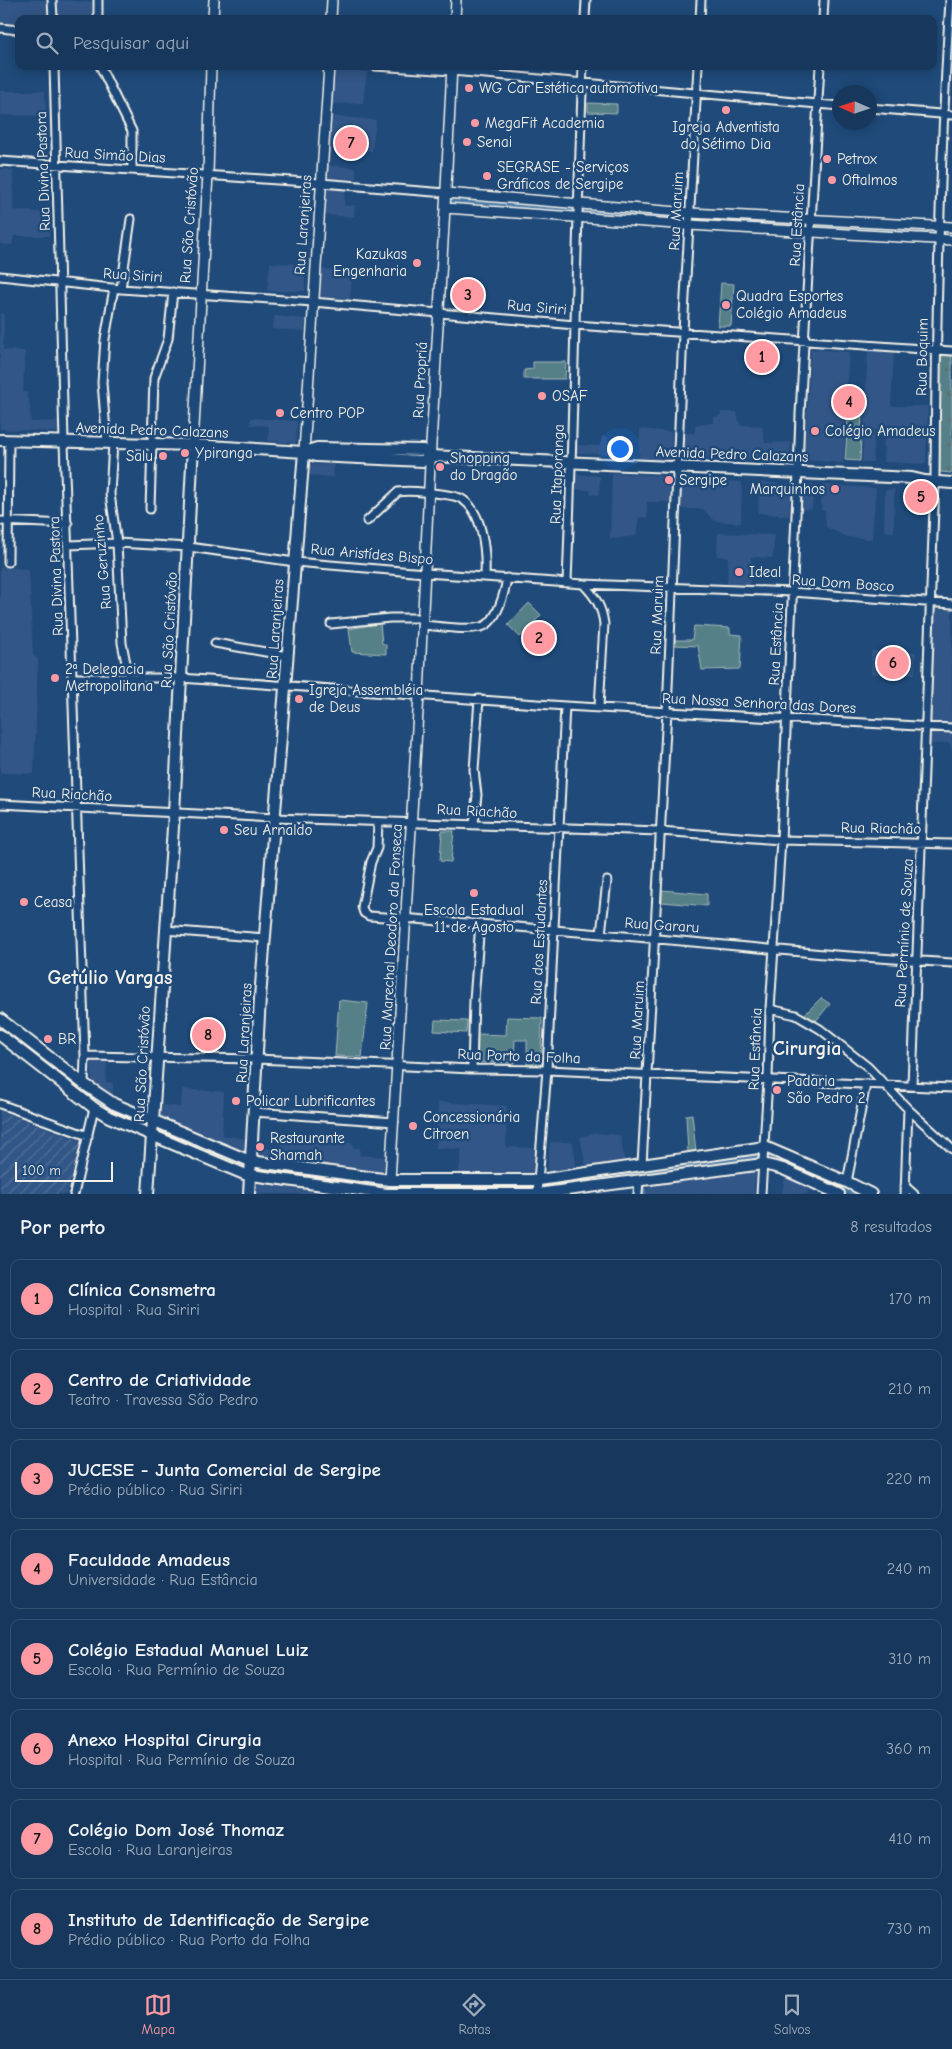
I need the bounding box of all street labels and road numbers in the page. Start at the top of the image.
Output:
street label: Rua Divina Pastora [32,111,54,231]
street label: Rua Simão Dias [64,143,166,167]
street label: Rua São Cristóvão [176,166,202,284]
street label: Rua Maruim [665,171,687,251]
street label: Rua Laranjeiras [291,174,315,276]
street label: Rua Estância [786,183,808,267]
street label: Rua Siriri [103,264,163,286]
street label: Rua Siriri [506,295,568,319]
street label: Rua Boquim [912,318,932,396]
street label: Rua Propriá [409,341,431,419]
street label: Avenida Pedro Calazans [75,418,229,442]
street label: Rua Itaporanga [546,424,568,524]
street label: Avenida Pedro Calazans [655,442,809,466]
street label: Rua Geruzinho [89,514,115,610]
street label: Rua Divina Pastora [45,516,67,636]
street label: Rua Aristídes Bispo [310,540,434,568]
street label: Rua Dom Bosco [791,570,895,596]
street label: Rua São Cristóvão [157,571,181,689]
street label: Rua Maruim [647,575,667,655]
street label: Rua Laranjeiras [263,578,287,680]
street label: Rua Estância [765,602,787,686]
street label: Rua Nossa Senhora das Dores [661,689,857,717]
street label: Rua Riachão [31,783,113,805]
street label: Rua Riachão [436,800,518,822]
street label: Rua Riachão [841,818,921,838]
street label: Rua Marechal Deodoro da Fonseca [376,823,406,1051]
street label: Rua Permínio de Souza [891,858,917,1008]
street label: Rua dos Estudantes [527,879,551,1005]
street label: Rua Gararu [624,913,700,937]
street label: Rua Maruim [626,980,648,1060]
street label: Rua Laranjeiras [232,983,256,1083]
street label: Rua São Cristóvão [130,1005,154,1123]
street label: Rua Estância [745,1007,765,1091]
street label: Rua Porto da Folha [457,1045,581,1067]

